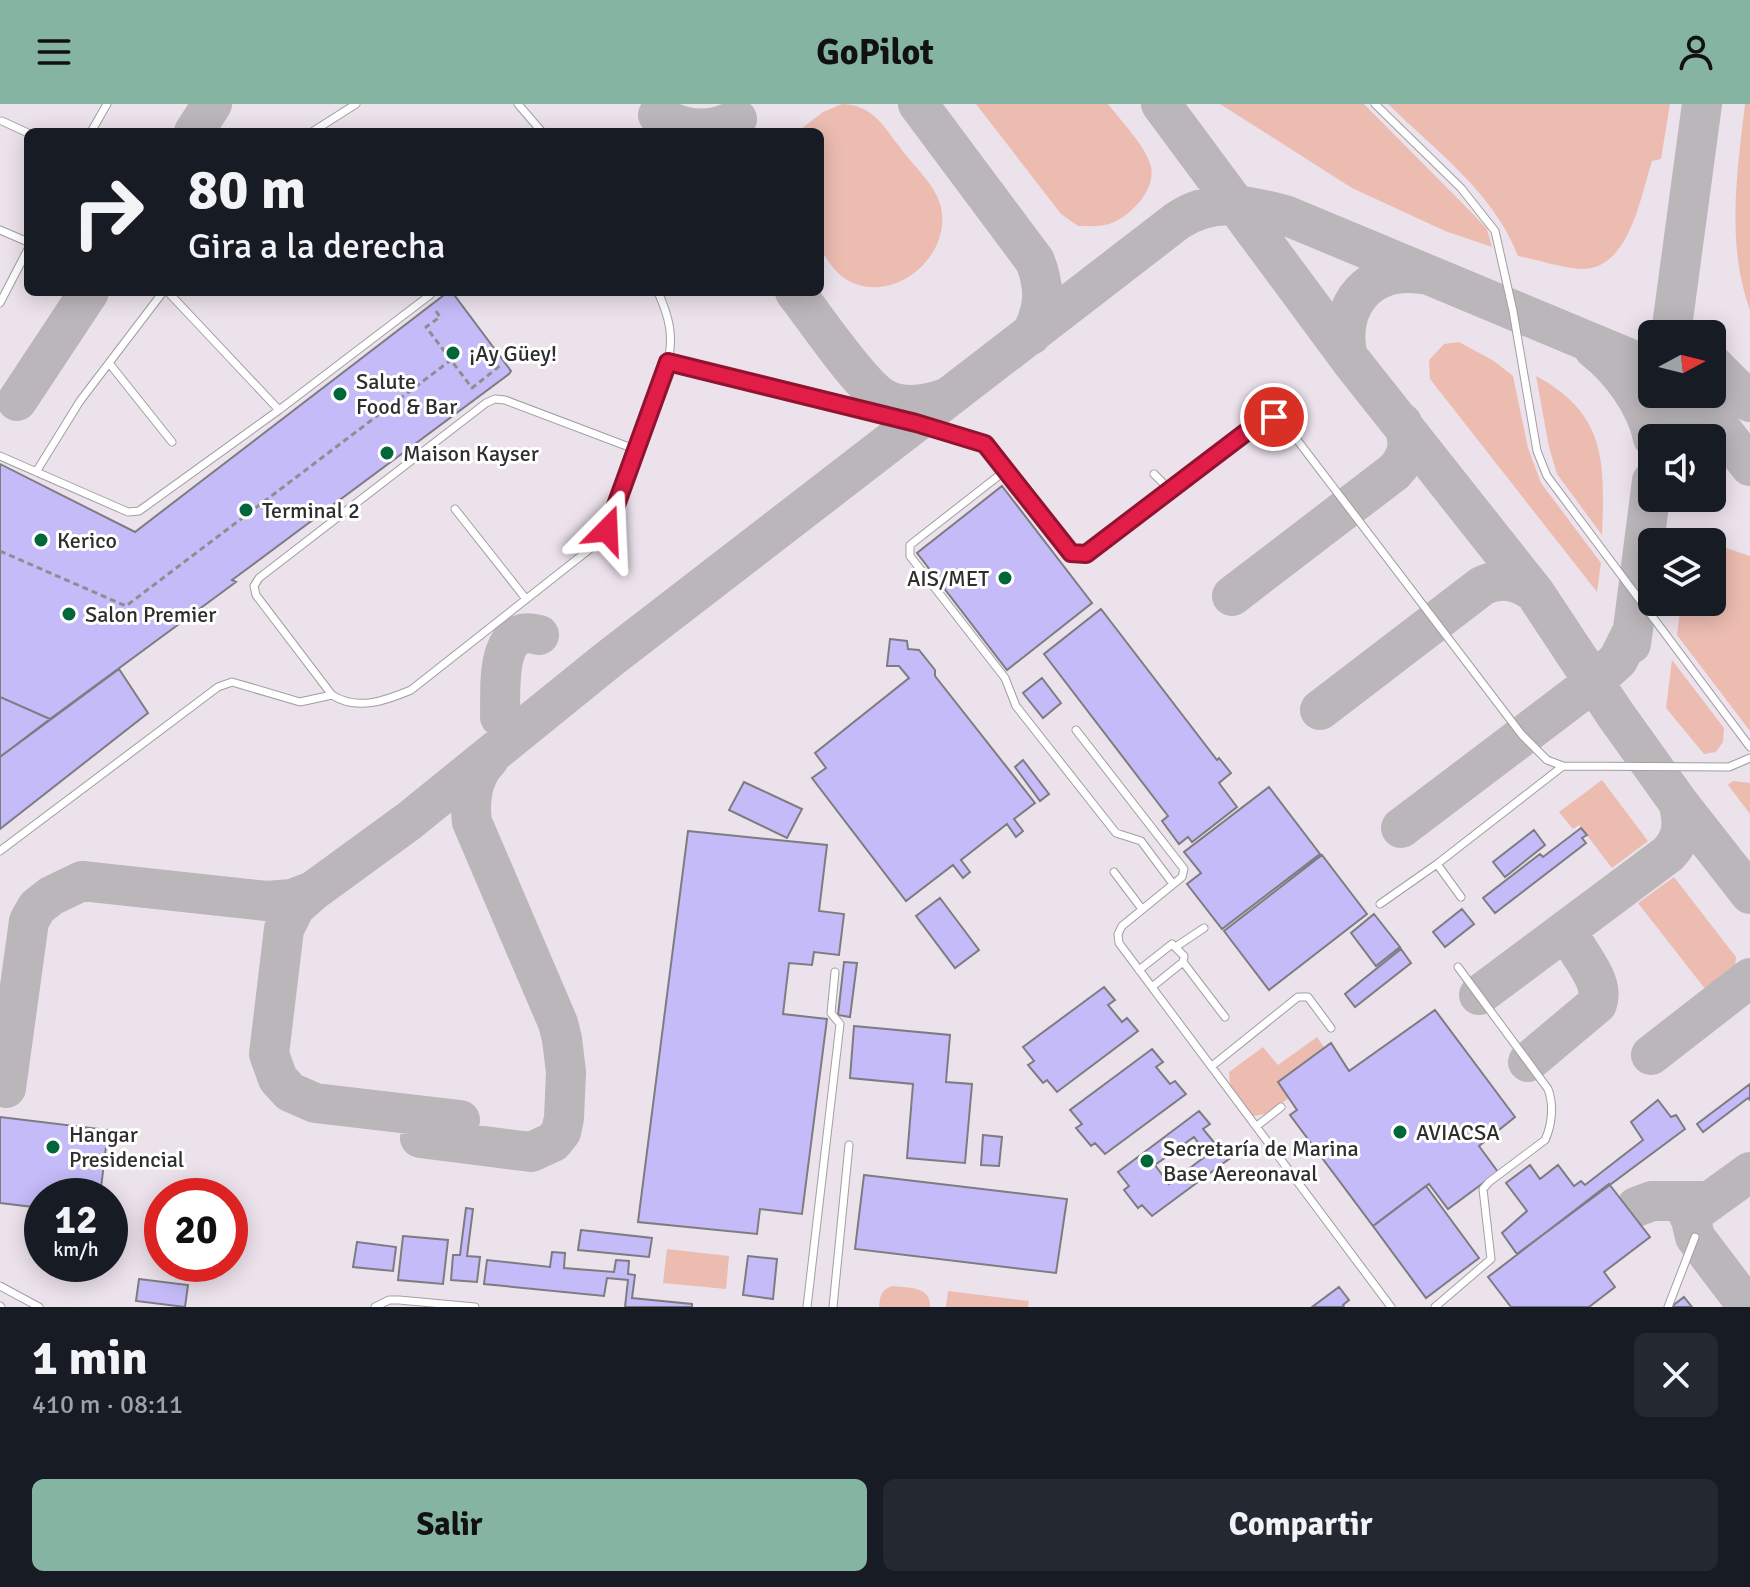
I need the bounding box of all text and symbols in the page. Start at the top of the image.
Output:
icon: menu [32,30,76,74]
text: GoPilot [816,30,934,75]
icon: person [1674,30,1718,74]
text: 80 m [188,155,306,224]
icon: right [56,160,160,264]
text: Gira a la derecha [188,224,446,269]
north arrow [1638,320,1726,408]
map controls [1638,320,1726,616]
place label: ¡Ay Güey! [469,340,557,367]
marker: ¡Ay Güey! [444,344,462,362]
place label: Salute Food & Bar [356,368,457,420]
pin [1240,383,1308,451]
marker: Salute Food & Bar [331,385,349,403]
icon: arrive [1252,395,1296,439]
button: sound [1638,424,1726,512]
place label: Maison Kayser [403,440,539,467]
marker: Maison Kayser [378,444,396,462]
position arrow [565,488,649,572]
place label: Terminal 2 [262,497,360,524]
marker: Terminal 2 [237,501,255,519]
place label: Kerico [57,527,117,554]
button: layers [1638,528,1726,616]
marker: Kerico [32,531,50,549]
place label: AIS/MET [907,565,989,592]
marker: AIS/MET [996,569,1014,587]
place label: Salon Premier [85,601,216,628]
marker: Salon Premier [60,605,78,623]
place label: AVIACSA [1416,1119,1500,1146]
place label: Hangar Presidencial [69,1121,184,1173]
marker: AVIACSA [1391,1123,1409,1141]
place label: Secretaría de Marina Base Aereonaval [1163,1135,1359,1187]
marker: Hangar Presidencial [44,1138,62,1156]
marker: Secretaría de Marina Base Aereonaval [1138,1152,1156,1170]
speed limit sign: 20 [144,1178,248,1282]
text: 12 [54,1195,98,1245]
text: km/h [53,1237,99,1262]
text: 1 min [32,1329,148,1388]
button: close [1634,1333,1718,1417]
text: 410 m · 08:11 [32,1389,183,1421]
button: Salir [32,1479,867,1571]
button: Compartir [883,1479,1718,1571]

